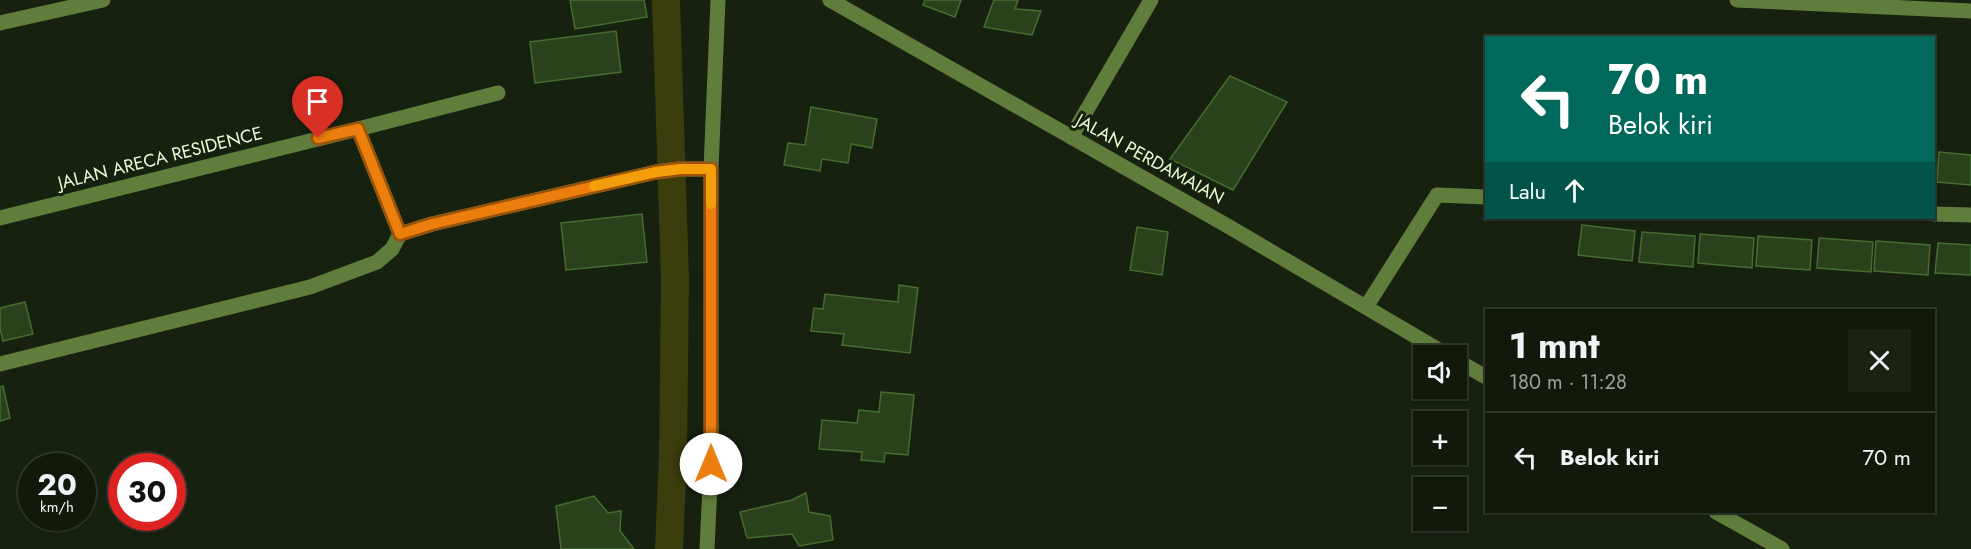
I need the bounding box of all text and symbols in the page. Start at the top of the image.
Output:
text: 70 m [1608,49,1708,110]
icon: left [1509,60,1587,138]
pin [292,76,343,138]
icon: arrive [301,85,334,118]
text: Belok kiri [1608,105,1713,144]
street label: JALAN PERDAMAIAN [1069,106,1229,211]
street label: JALAN ARECA RESIDENCE [53,120,265,196]
icon: ahead [1558,174,1591,207]
text: Lalu [1509,175,1546,207]
text: 1 mnt [1509,319,1600,371]
button: close [1848,329,1911,392]
map controls [1413,345,1467,531]
button: sound [1413,345,1467,399]
text: 180 m · 11:28 [1509,368,1627,397]
button: + [1413,411,1467,465]
position arrow [679,432,743,496]
icon: left [1509,441,1542,474]
text: Belok kiri [1560,441,1659,473]
text: 70 m [1862,441,1911,473]
speed limit sign: 30 [108,453,186,531]
text: 20 [37,463,77,506]
button: − [1413,477,1467,531]
text: km/h [40,496,74,518]

